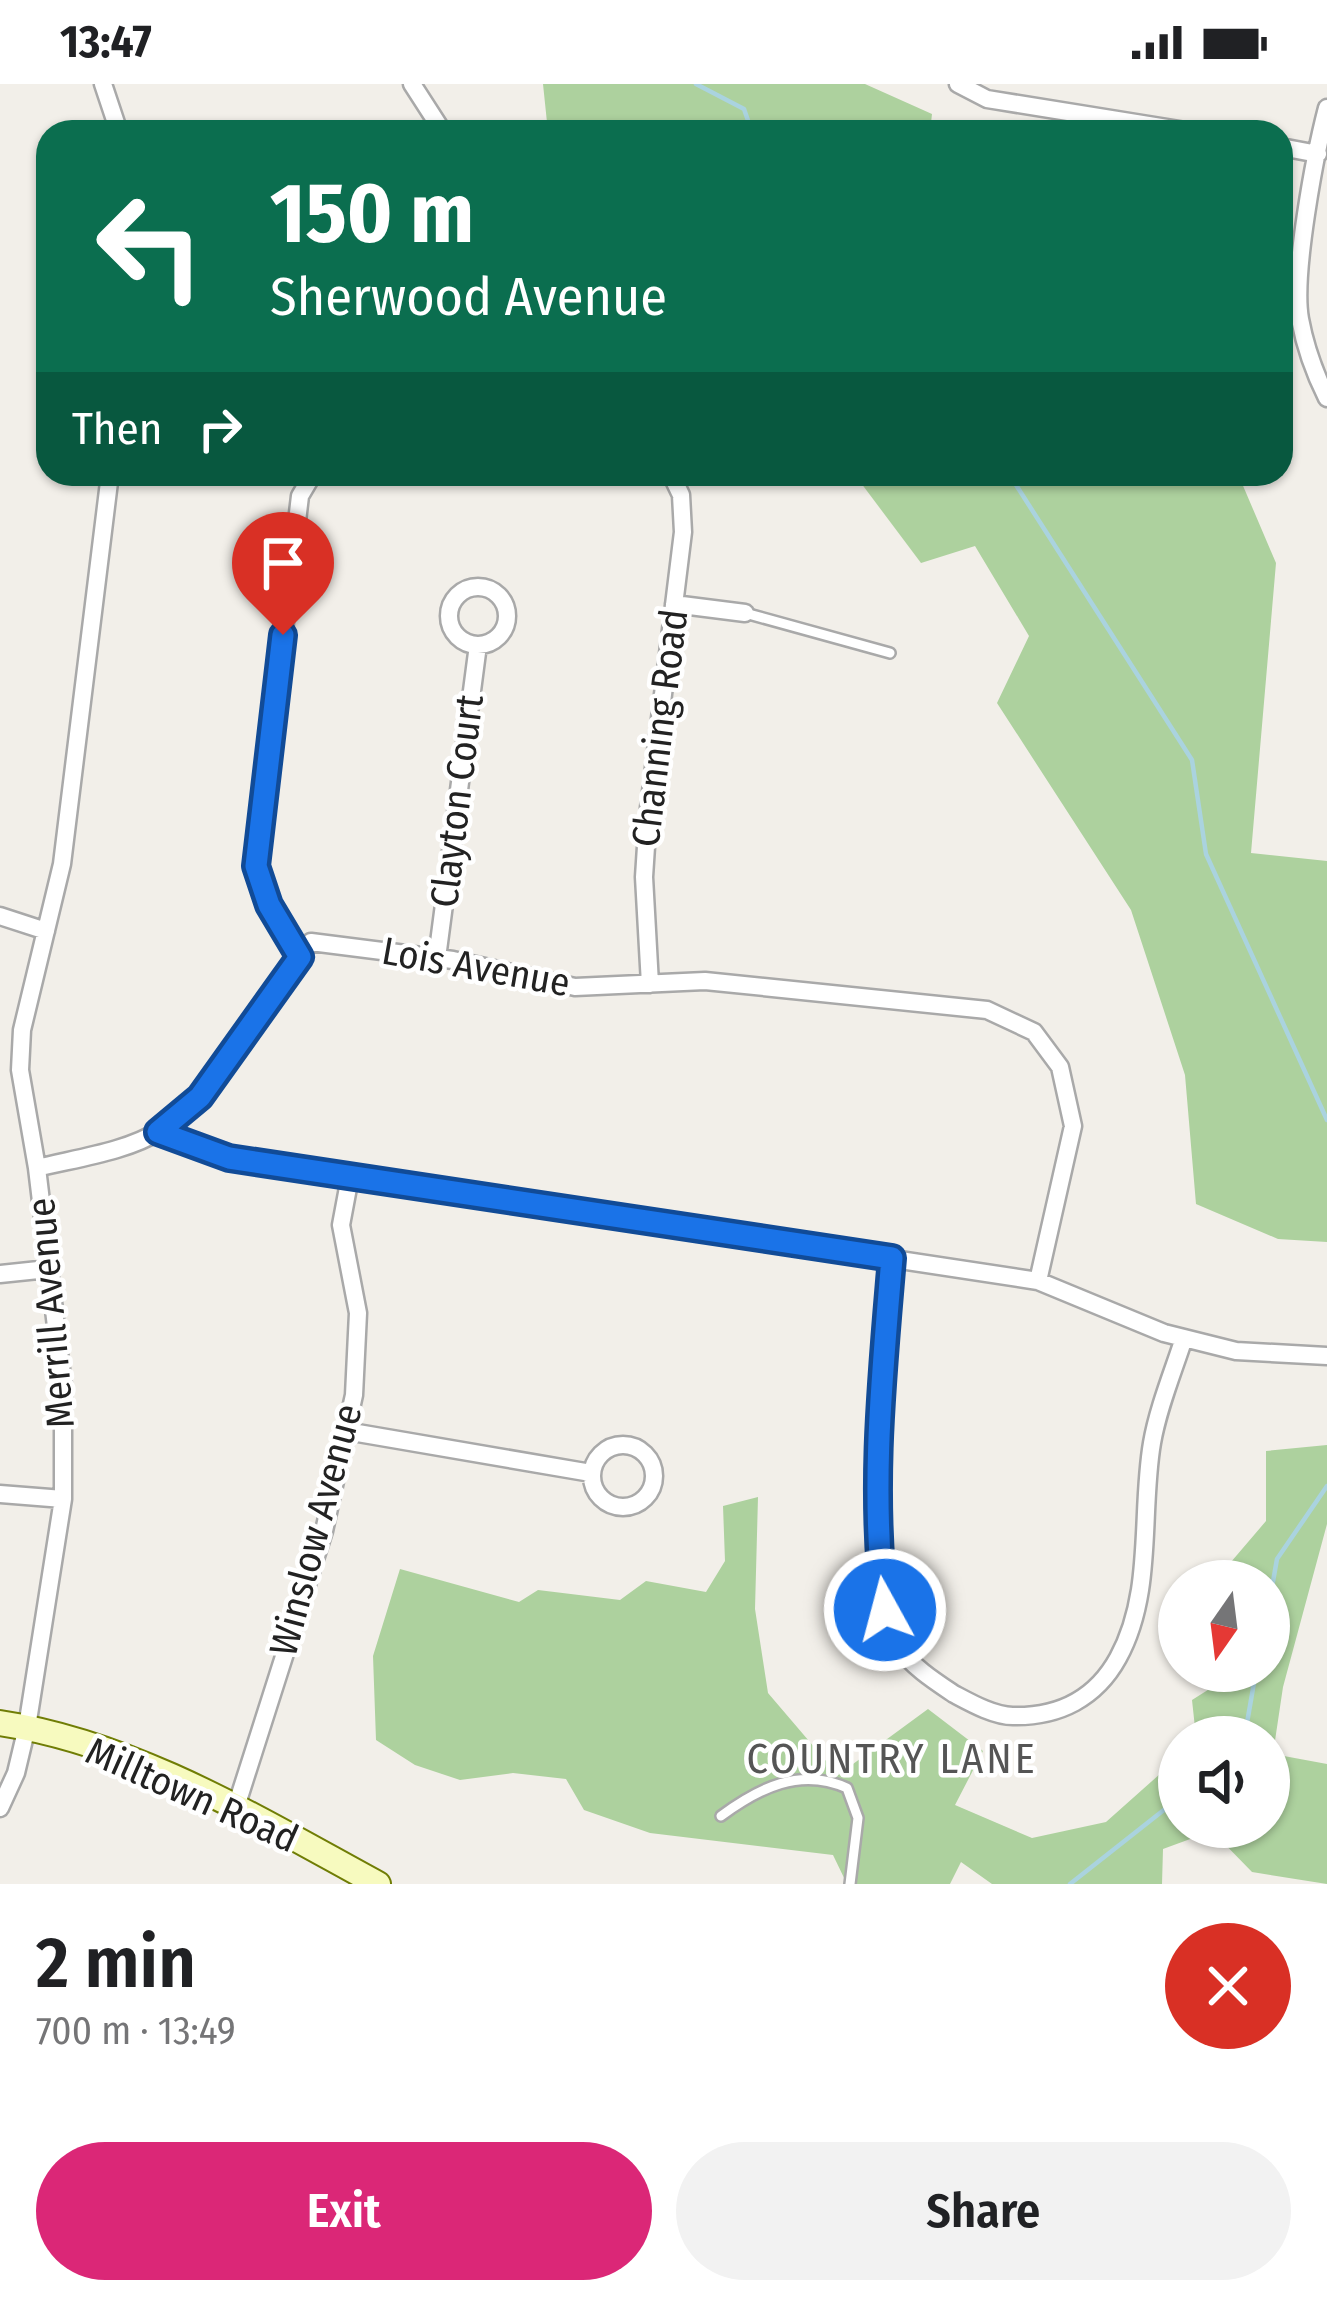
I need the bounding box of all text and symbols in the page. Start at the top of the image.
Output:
text: 13:47 [60,15,152,69]
text: 150 m [270,163,474,264]
icon: left [72,168,228,324]
text: Sherwood Avenue [270,265,667,329]
icon: right [187,396,253,462]
text: Then [72,402,163,456]
pin [232,512,334,635]
icon: arrive [250,530,316,596]
street label: Channing Road [623,607,697,849]
street label: Clayton Court [421,692,493,910]
street label: Lois Avenue [379,928,573,1006]
street label: Merrill Avenue [18,1196,84,1430]
street label: Winslow Avenue [260,1399,372,1661]
position arrow [822,1547,948,1673]
north arrow [1158,1560,1290,1692]
map controls [1158,1560,1290,1848]
button: sound [1158,1716,1290,1848]
street label: Milltown Road [79,1728,305,1862]
district label: COUNTRY LANE [747,1734,1037,1784]
text: 2 min [36,1920,196,2006]
button: close [1165,1923,1291,2049]
text: 700 m · 13:49 [36,2008,236,2054]
button: Exit [36,2142,652,2280]
button: Share [676,2142,1291,2280]

